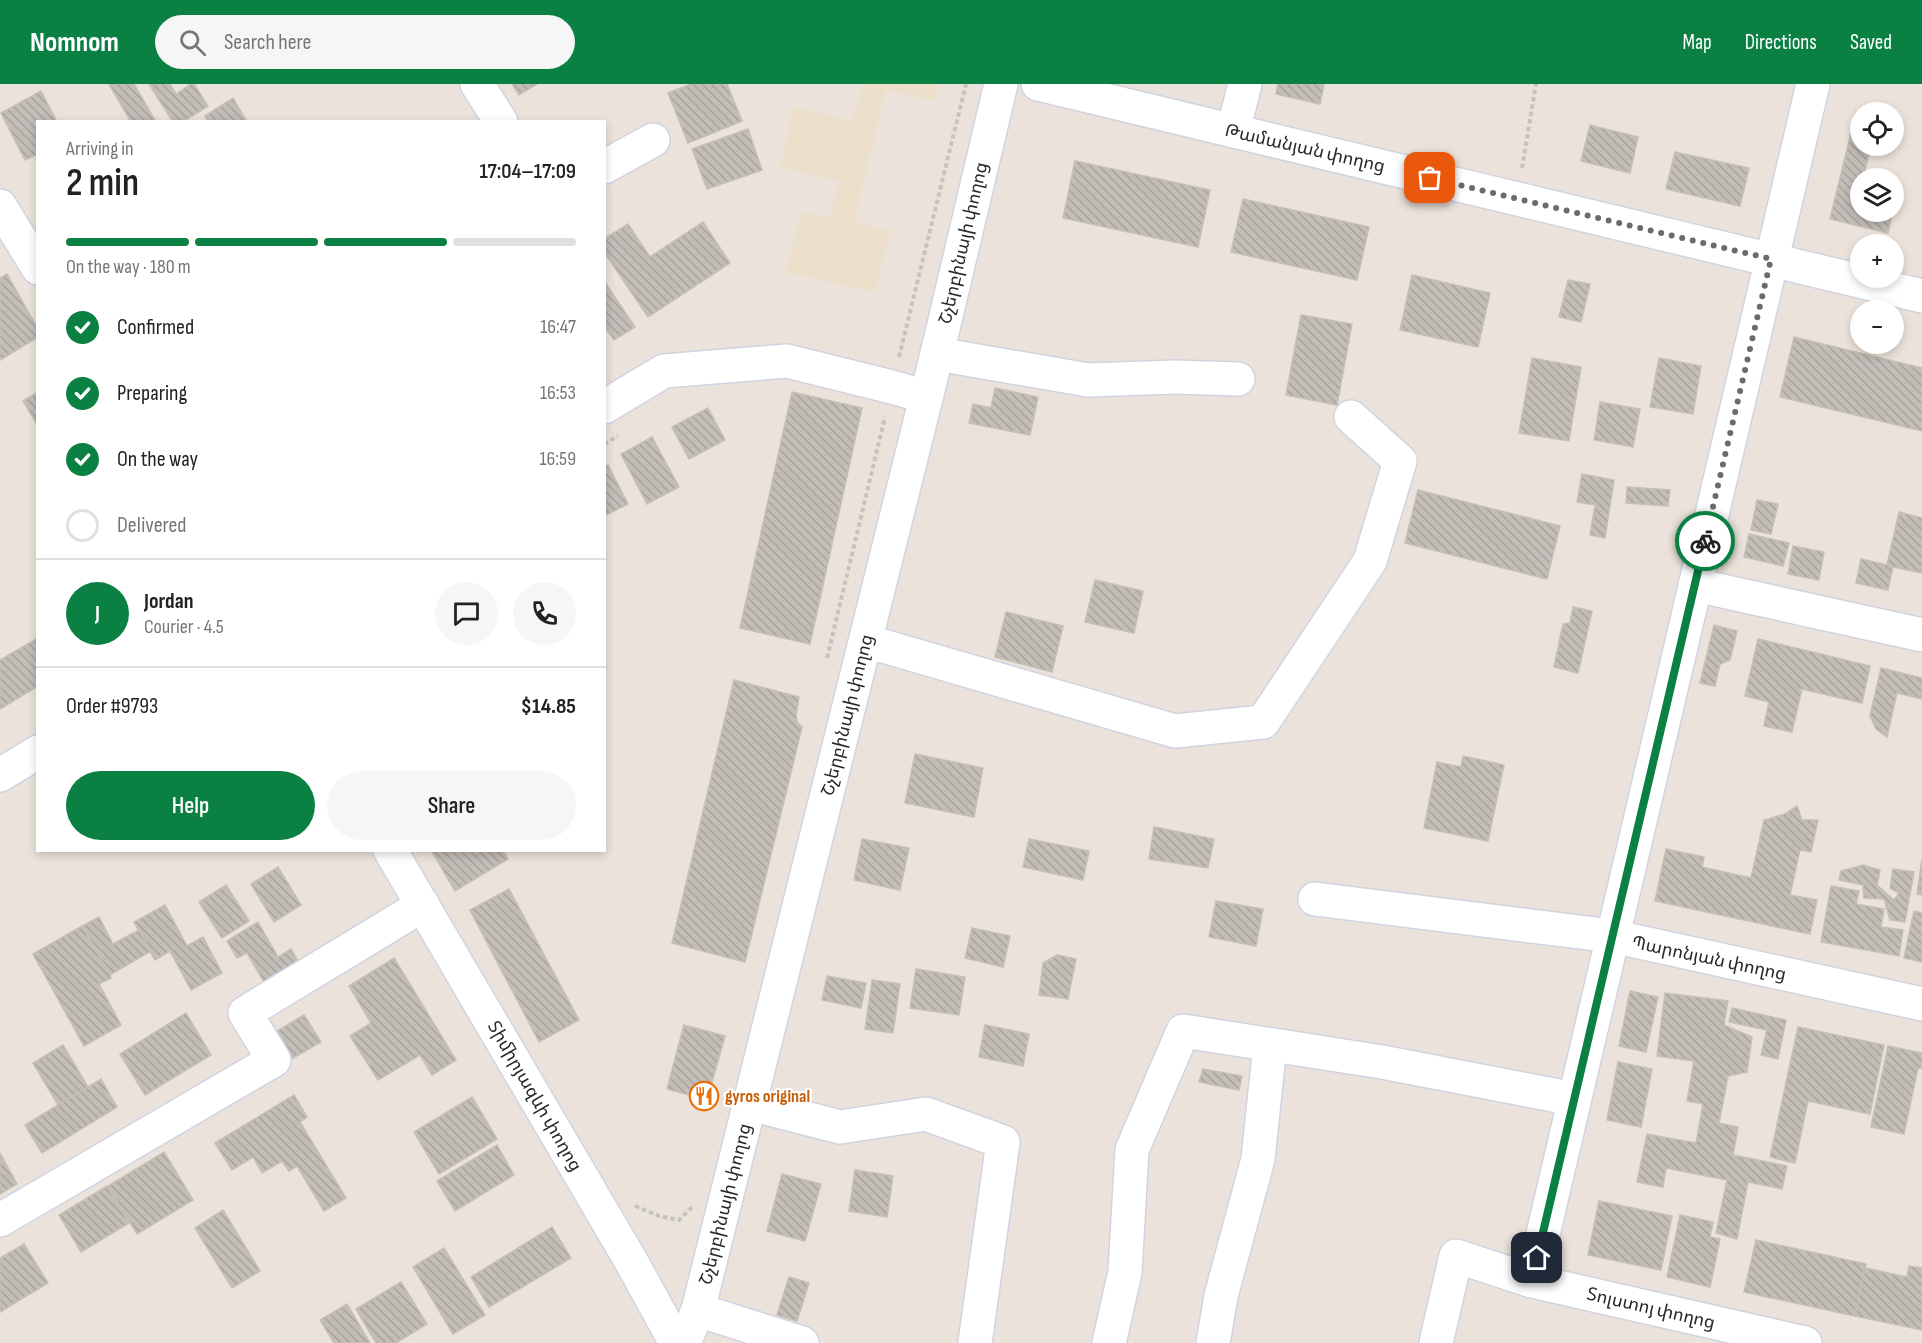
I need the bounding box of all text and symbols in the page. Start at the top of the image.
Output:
search box [155,15,575,69]
text: Nomnom [30,26,119,59]
icon: search [176,26,209,59]
text: Search here [224,29,311,56]
text: Map [1682,30,1712,55]
text: Directions [1745,30,1817,55]
text: Saved [1850,30,1892,55]
map controls [1850,102,1904,354]
button: locate [1850,102,1904,156]
street label: Թամանյան փողոց [1223,120,1387,177]
text: Arriving in [66,137,134,161]
pin [1404,152,1455,203]
text: 17:04–17:09 [479,158,576,185]
text: 2 min [66,160,139,207]
street label: Շչերբինայի փողոց [935,160,992,326]
icon: bag [1413,161,1446,194]
button: layers [1850,168,1904,222]
button: + [1850,234,1904,288]
text: On the way · 180 m [66,255,191,279]
button: − [1850,300,1904,354]
icon: check [66,311,99,344]
text: Confirmed [117,314,194,341]
text: 16:47 [540,315,576,339]
icon: check [66,377,99,410]
text: Preparing [117,380,187,407]
text: 16:53 [540,381,576,405]
icon: check [66,443,99,476]
text: On the way [117,446,198,473]
text: 16:59 [540,447,576,471]
courier [1675,511,1735,571]
text: Delivered [117,512,186,539]
icon: bike [1689,525,1722,558]
button: chat [435,582,498,645]
button: phone [513,582,576,645]
text: Jordan [144,588,193,615]
text: J [95,600,100,627]
text: Courier · 4.5 [144,615,224,639]
street label: Շչերբինայի փողոց [817,632,878,798]
text: Order #9793 [66,693,158,720]
text: $14.85 [521,693,576,720]
button: Help [66,771,315,840]
button: Share [327,771,576,840]
street label: Պարոնյան փողոց [1630,932,1788,985]
street label: Տիմիրյազևի փողոց [483,1017,586,1175]
restaurant icon: gyros original [688,1080,720,1112]
place label: gyros original [725,1086,810,1107]
street label: Շչերբինայի փողոց [695,1121,756,1287]
pin [1511,1232,1562,1283]
icon: home [1520,1241,1553,1274]
street label: Տոլստոյ փողոց [1585,1284,1717,1333]

